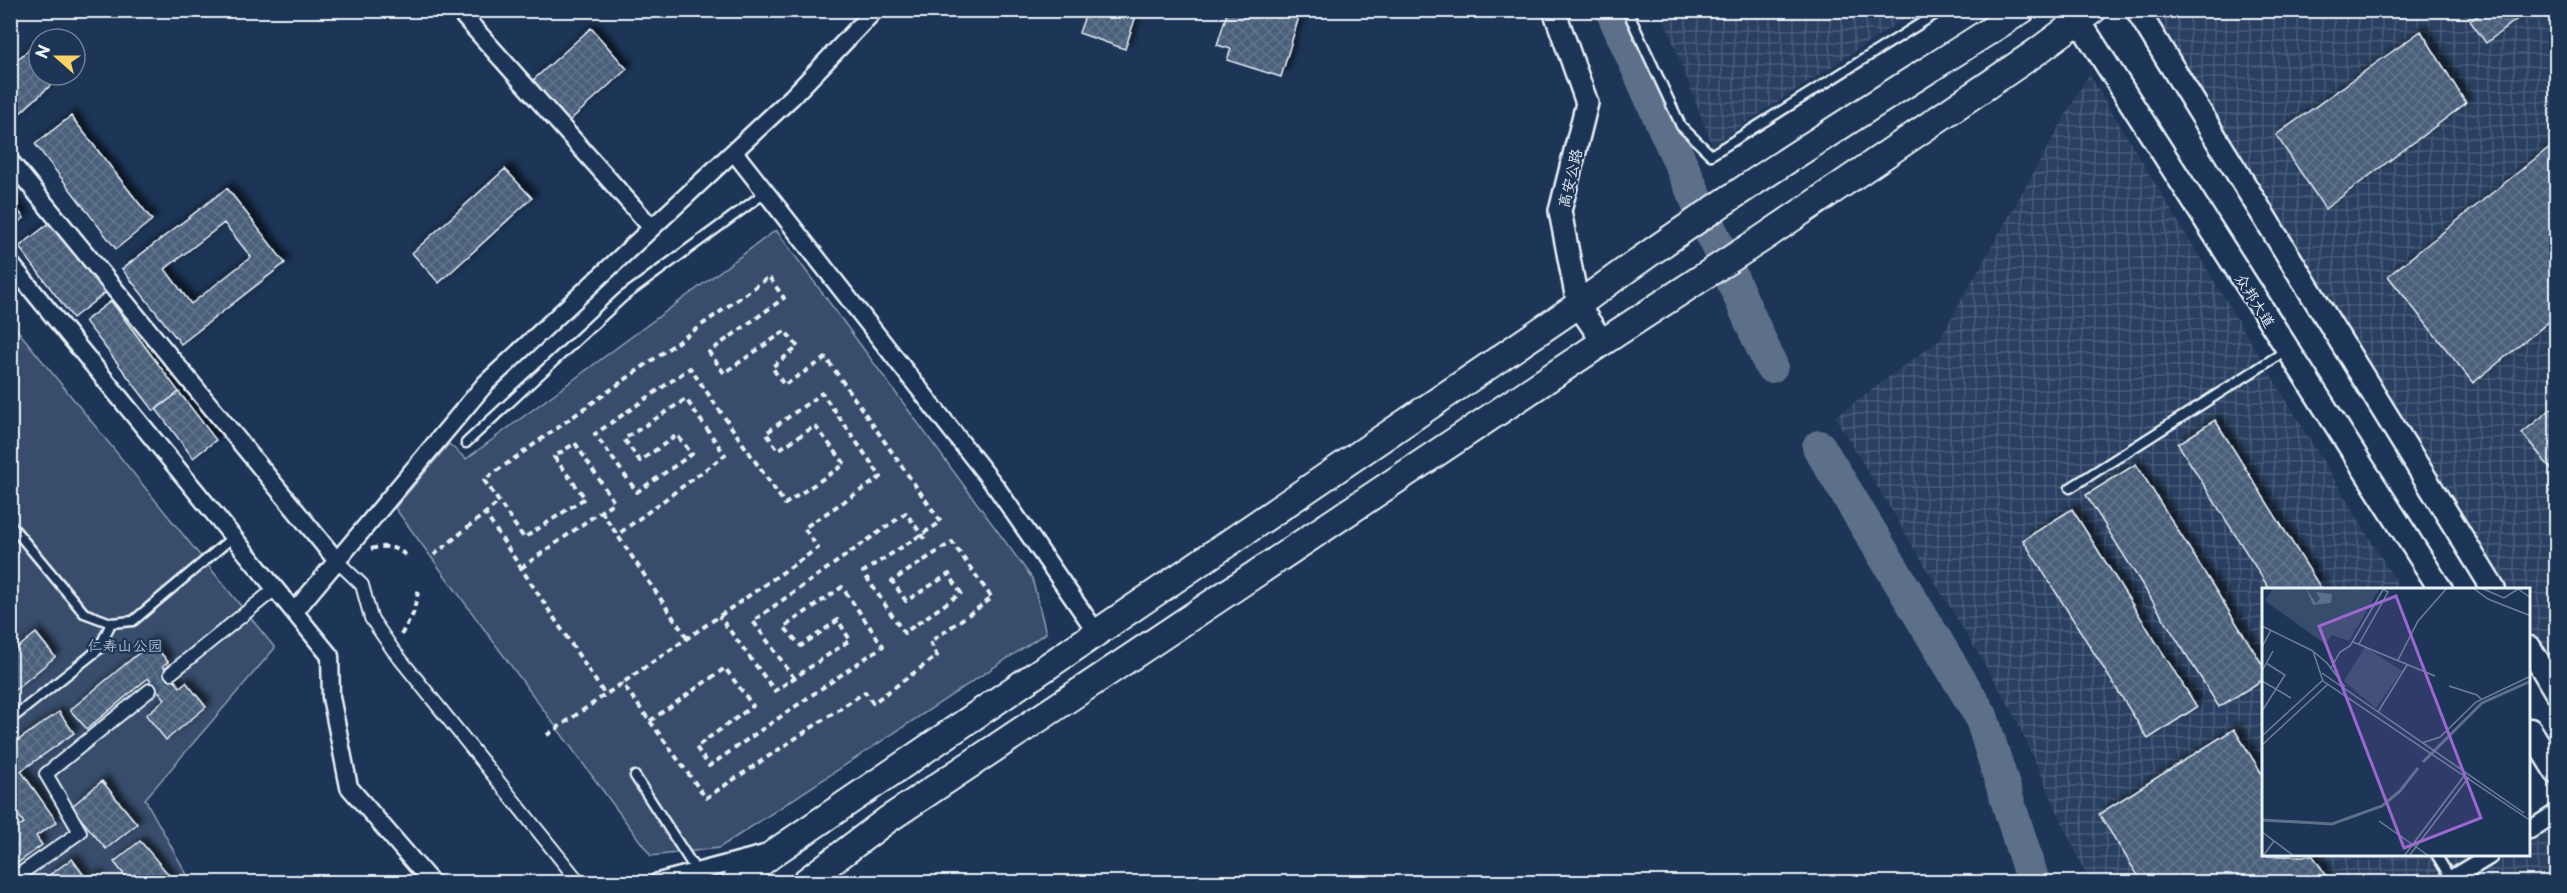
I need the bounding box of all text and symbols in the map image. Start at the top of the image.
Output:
north arrow [27,27,87,87]
text: N [29,41,56,61]
street label: 高安公路 [1551,146,1587,210]
street label: 众邦大道 [2230,268,2282,332]
inset map [2262,588,2531,857]
park label: 仁寿山公园 [87,633,163,656]

